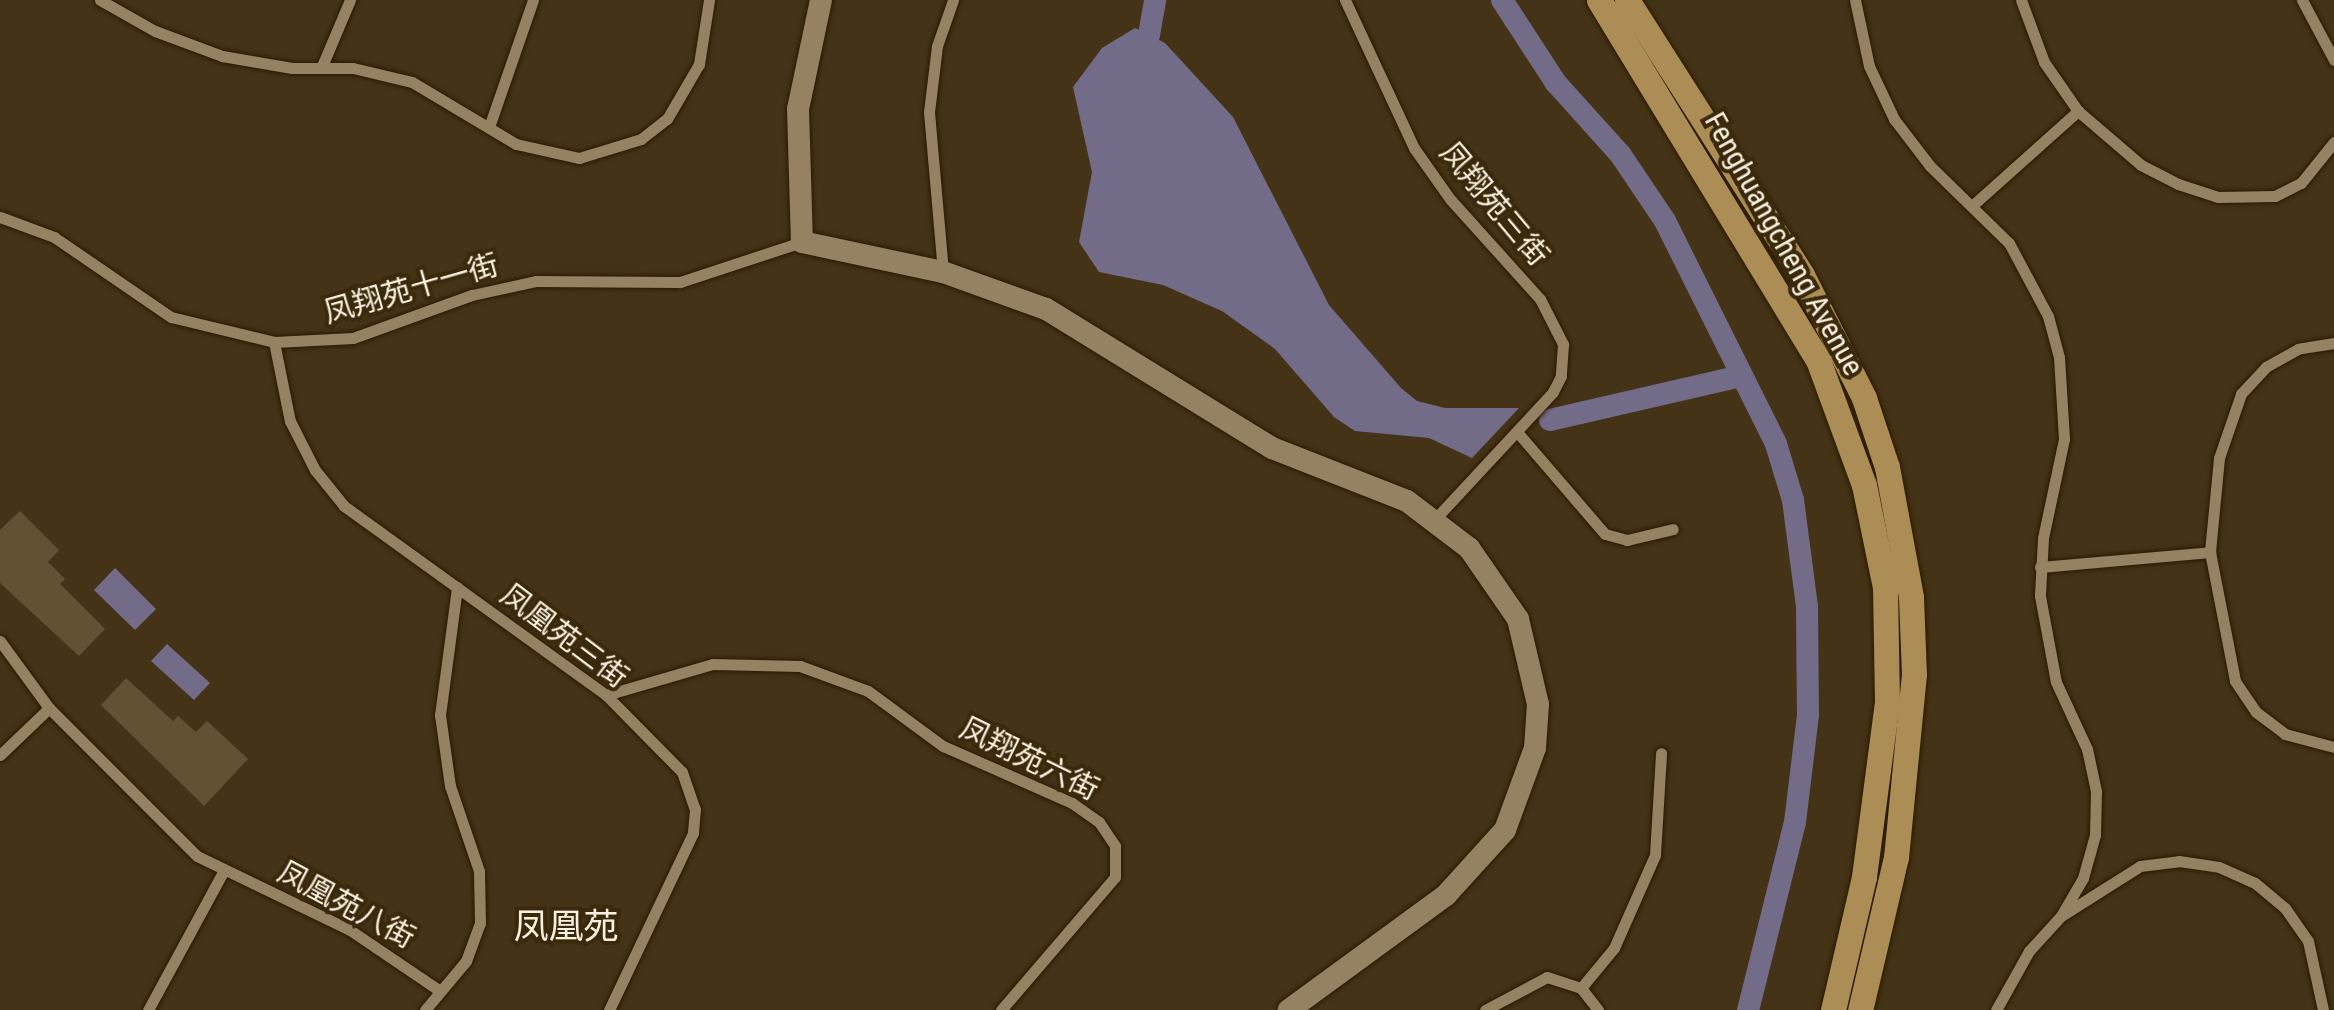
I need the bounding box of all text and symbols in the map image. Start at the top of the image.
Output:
street label: Fenghuangcheng Avenue [1697,106,1871,382]
street label: 凤翔苑三街 [1432,135,1556,273]
street label: 凤翔苑十一街 [320,247,502,331]
street label: 凤凰苑三街 [493,576,635,696]
street label: 凤翔苑六街 [954,710,1104,808]
street label: 凤凰苑八街 [271,854,421,956]
district label: 凤凰苑 [514,906,618,948]

